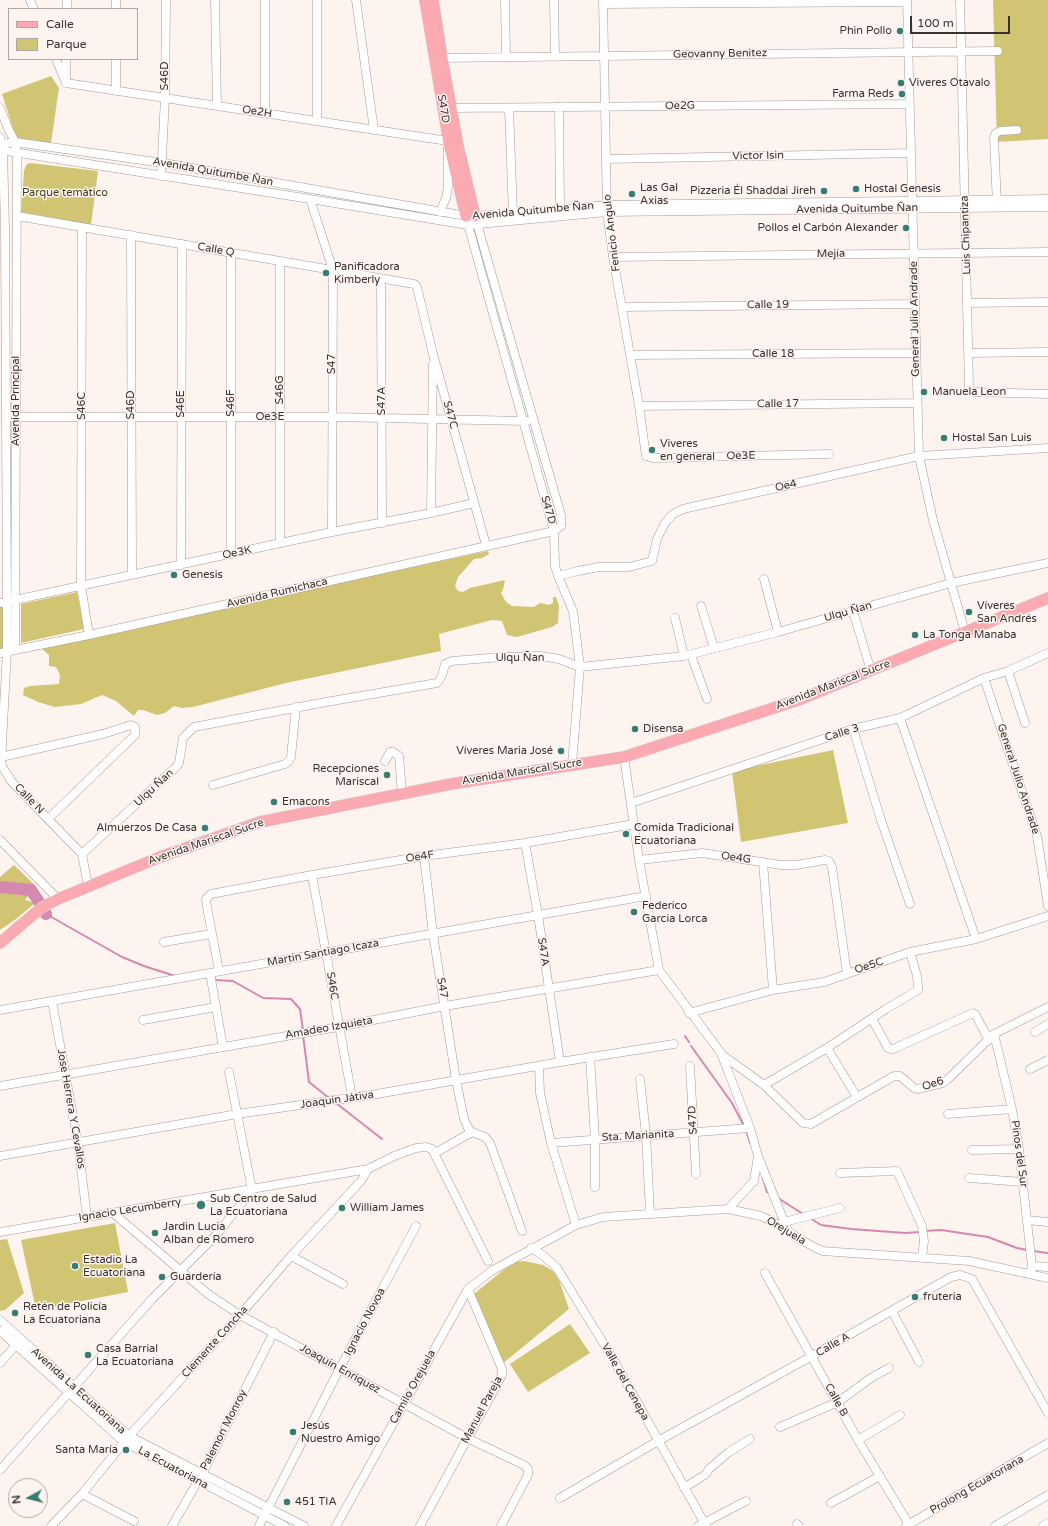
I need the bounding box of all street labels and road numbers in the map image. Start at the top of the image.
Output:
street label: Geovanny Benitez [673,47,767,61]
street label: S46D [158,62,172,90]
street label: S47D [434,94,452,124]
street label: Oe2G [665,99,695,113]
street label: Oe2H [241,103,273,121]
street label: Victor Isin [732,149,784,163]
street label: Avenida Quitumbe Ñan [152,155,274,189]
street label: Fenicio Angulo [601,194,623,272]
street label: Luis Chipantiza [958,195,974,275]
street label: Avenida Quitumbe Ñan [472,199,594,223]
street label: Avenida Quitumbe Ñan [796,201,918,217]
street label: Calle Q [196,240,236,260]
street label: Mejía [817,247,845,261]
street label: General Julio Andrade [907,261,923,377]
street label: Calle 19 [747,298,789,312]
street label: Calle 18 [752,347,794,361]
street label: S47 [325,354,339,374]
street label: Avenida Principal [9,356,23,446]
street label: S46G [273,376,287,404]
street label: S47A [375,387,389,415]
street label: S46F [224,389,238,417]
street label: S46E [174,390,188,418]
street label: S46D [124,391,138,419]
street label: S46C [75,392,89,420]
street label: Calle 17 [757,397,799,411]
street label: S47C [440,400,460,430]
street label: Oe3E [256,410,284,424]
street label: Oe3E [726,449,756,463]
street label: Oe4 [774,477,798,495]
street label: S47D [538,494,558,526]
street label: Oe3K [221,544,253,562]
street label: Avenida Rumichaca [225,575,329,611]
street label: Ulqu Ñan [823,599,873,625]
street label: Ulqu Ñan [495,651,545,665]
street label: Avenida Mariscal Sucre [774,657,892,713]
street label: Calle 3 [823,722,861,744]
street label: General Julio Andrade [994,722,1042,836]
street label: Avenida Mariscal Sucre [461,756,583,788]
street label: Ulqu Ñan [132,766,176,810]
street label: Calle N [11,781,47,817]
street label: Avenida Mariscal Sucre [146,816,266,868]
street label: Oe4F [405,848,435,866]
street label: Oe4G [720,849,752,867]
street label: Martin Santiago Icaza [266,937,380,969]
street label: S47A [534,937,552,967]
street label: Oe5C [853,955,885,977]
street label: S46C [323,971,341,1001]
street label: S47 [434,977,450,999]
street label: Amadeo Izquieta [284,1014,374,1042]
street label: Jose Herrera Y Cevallos [54,1048,88,1170]
street label: Oe6 [921,1074,945,1094]
street label: Joaquín Játiva [299,1088,375,1112]
street label: S47D [686,1105,700,1135]
street label: Pinos del Sur [1008,1119,1030,1189]
street label: Sta. Marianita [602,1128,674,1144]
street label: Ignacio Lecumberry [78,1195,182,1225]
street label: Orejuela [764,1214,808,1248]
street label: Ignacio Novoa [342,1286,388,1358]
street label: Clemente Concha [179,1303,251,1381]
street label: Calle A [814,1330,852,1360]
street label: Joaquin Enriquez [297,1341,383,1397]
street label: Valle del Cenepa [598,1341,652,1423]
street label: Avenida La Ecuatoriana [28,1345,128,1437]
street label: Camilo Orejuela [387,1348,439,1426]
street label: Manuel Pareja [459,1374,505,1446]
street label: Calle B [821,1381,851,1419]
street label: Palemon Monroy [198,1387,250,1473]
street label: La Ecuatoriana [136,1444,210,1492]
street label: Prolong Ecuatoriana [928,1453,1026,1517]

